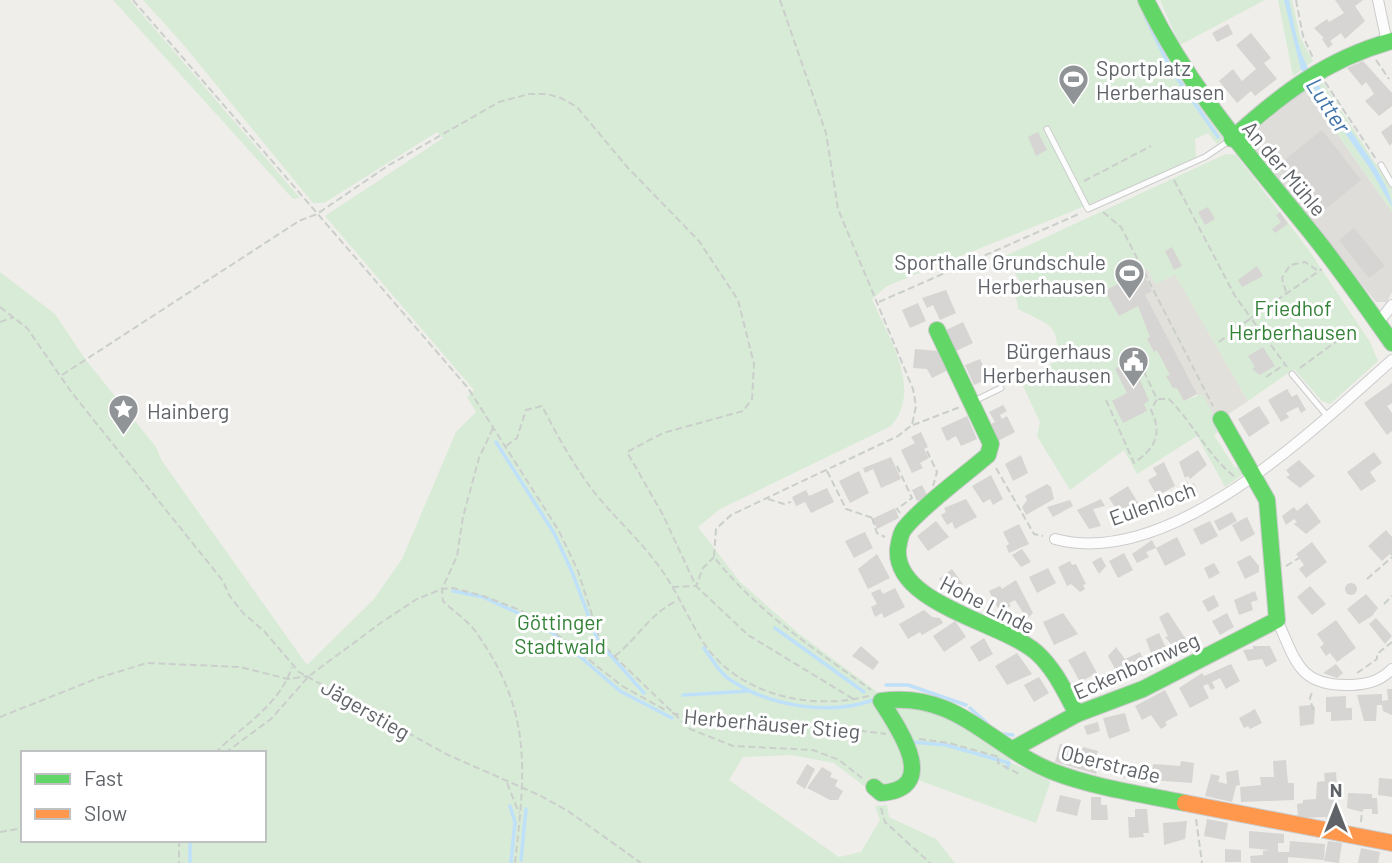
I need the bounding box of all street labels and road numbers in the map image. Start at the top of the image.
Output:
street label: An der Mühle [1238,115,1332,221]
street label: Eulenloch [1106,476,1198,530]
street label: Hohe Linde [937,570,1039,638]
street label: Eckenbornweg [1069,626,1203,704]
street label: Jägerstieg [317,674,415,744]
street label: Herberhäuser Stieg [683,703,861,743]
street label: Oberstraße [1058,739,1164,787]

